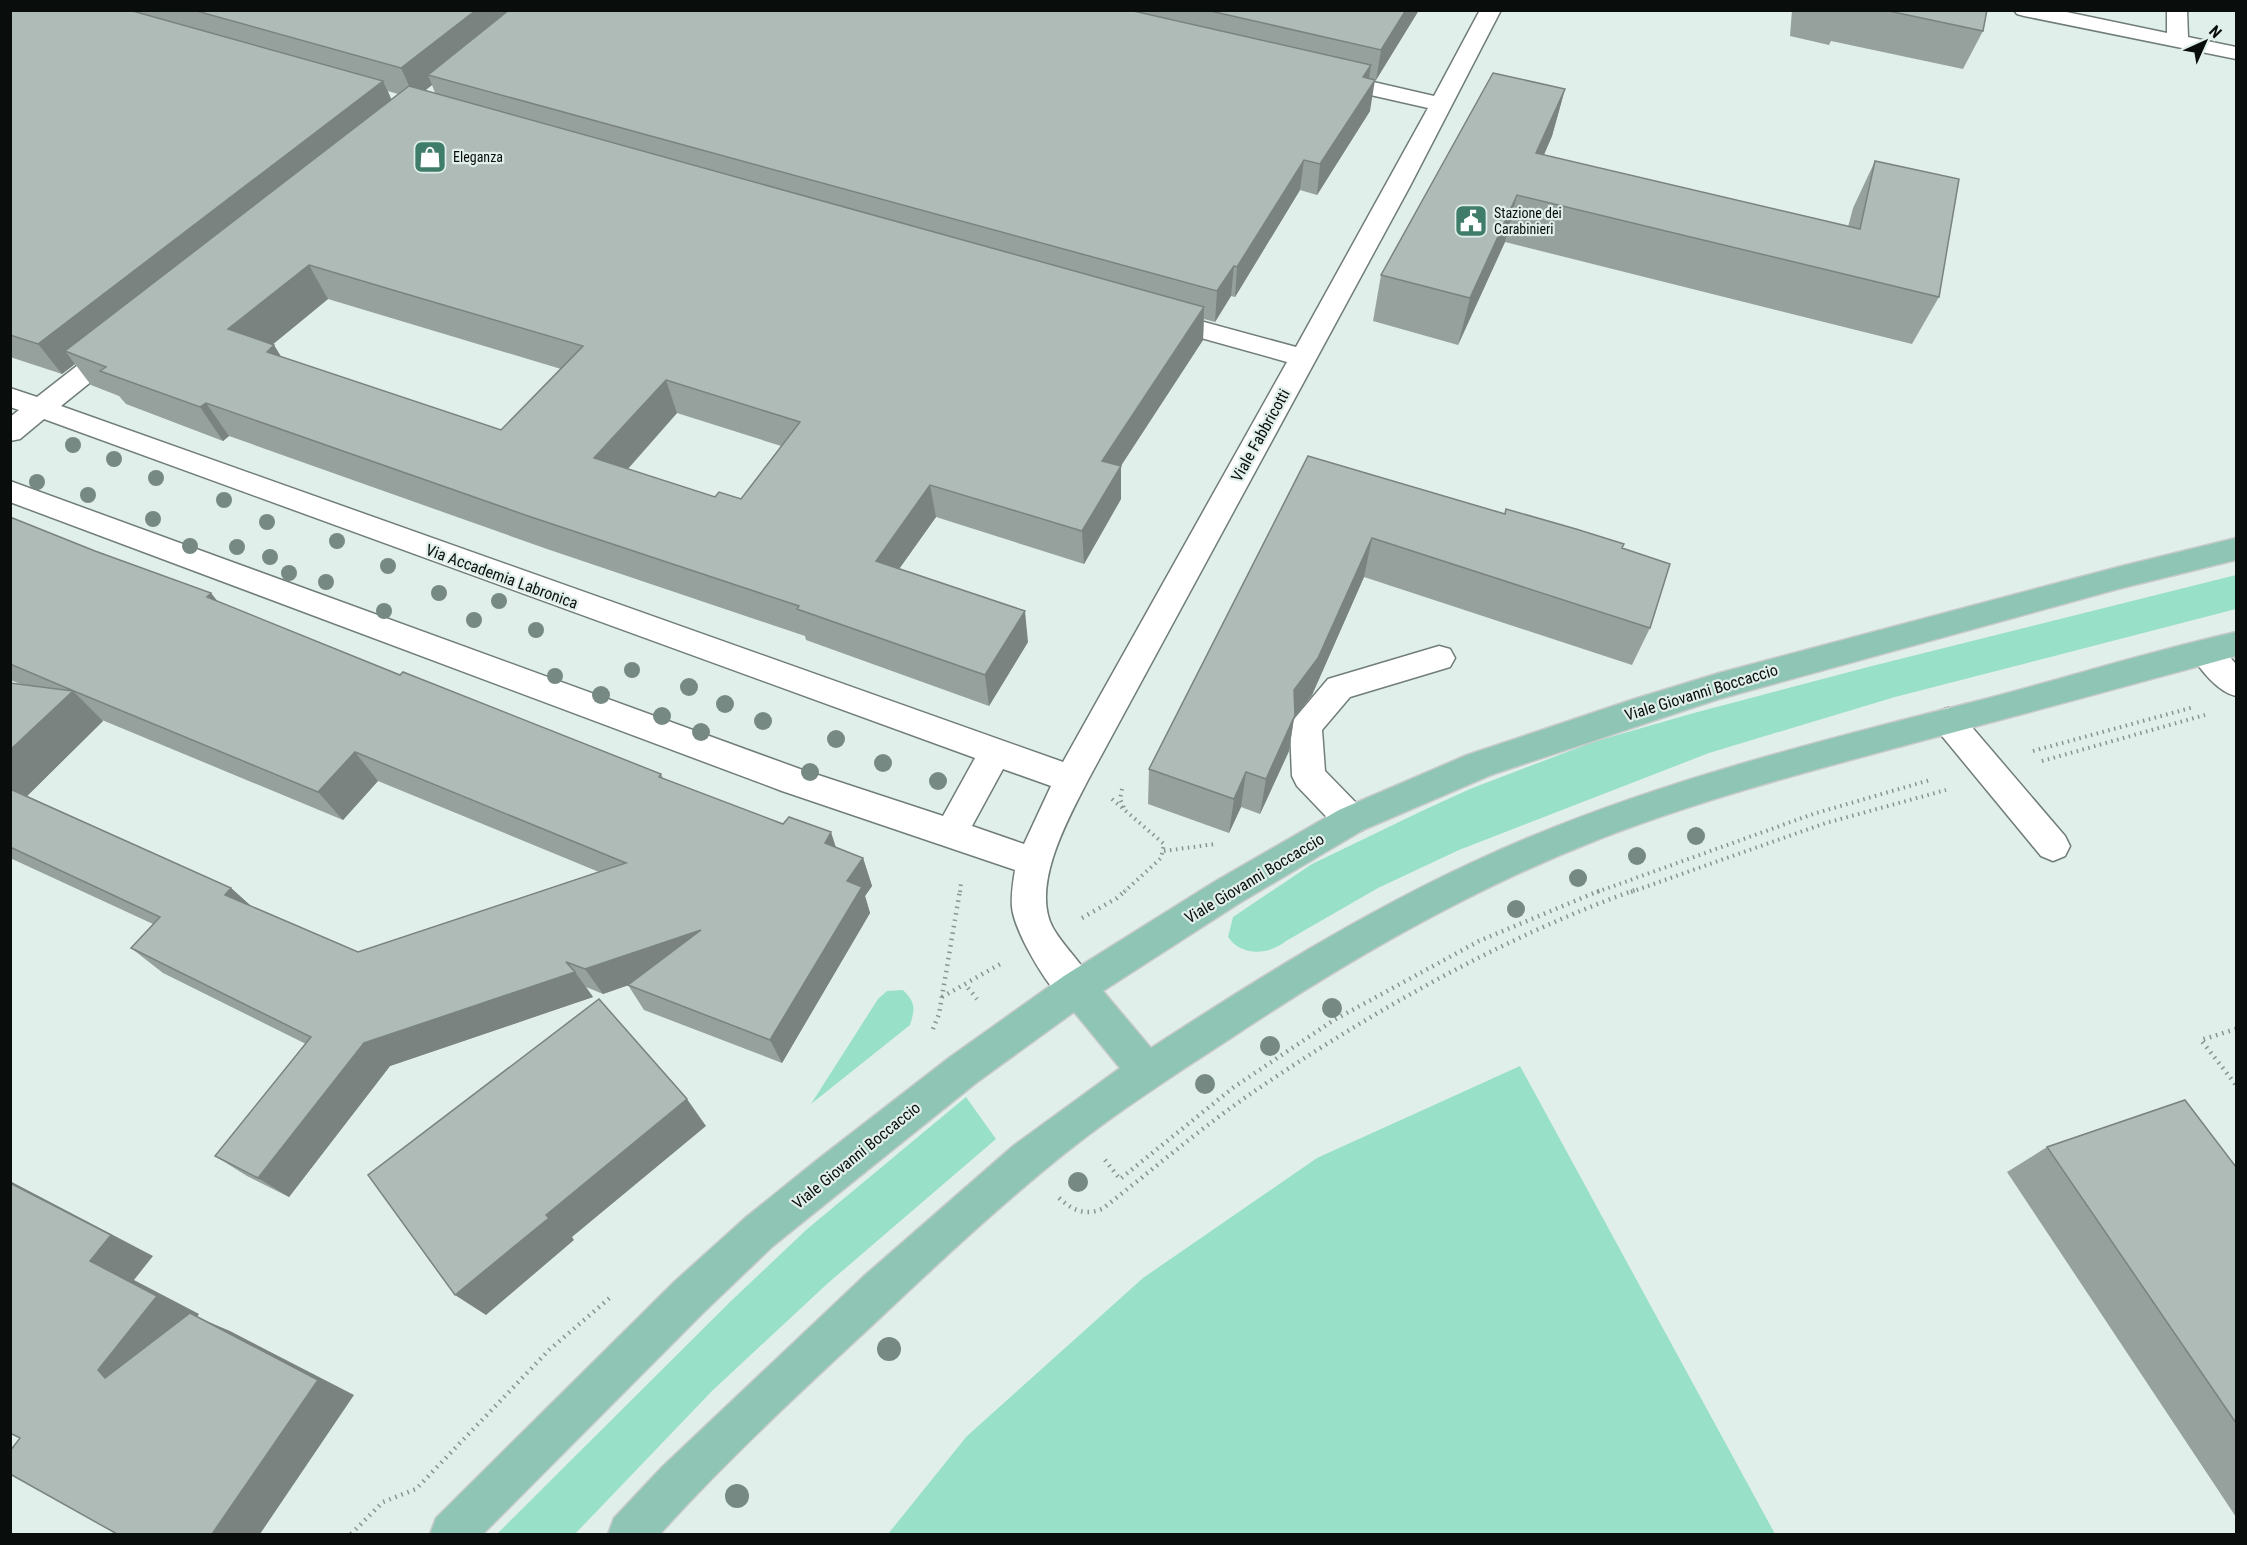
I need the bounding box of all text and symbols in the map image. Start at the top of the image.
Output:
north arrow [2175,12,2235,72]
text: N [2205,22,2225,42]
shop icon: Eleganza [412,139,448,175]
place label: Eleganza [453,149,503,165]
public building icon: Stazione dei Carabinieri [1453,203,1489,239]
place label: Stazione dei Carabinieri [1494,205,1562,237]
street label: Viale Fabbricotti [1227,386,1294,485]
street label: Via Accademia Labronica [423,540,581,613]
street label: Viale Giovanni Boccaccio [1622,660,1780,725]
street label: Viale Giovanni Boccaccio [1181,829,1327,928]
street label: Viale Giovanni Boccaccio [789,1098,924,1213]

